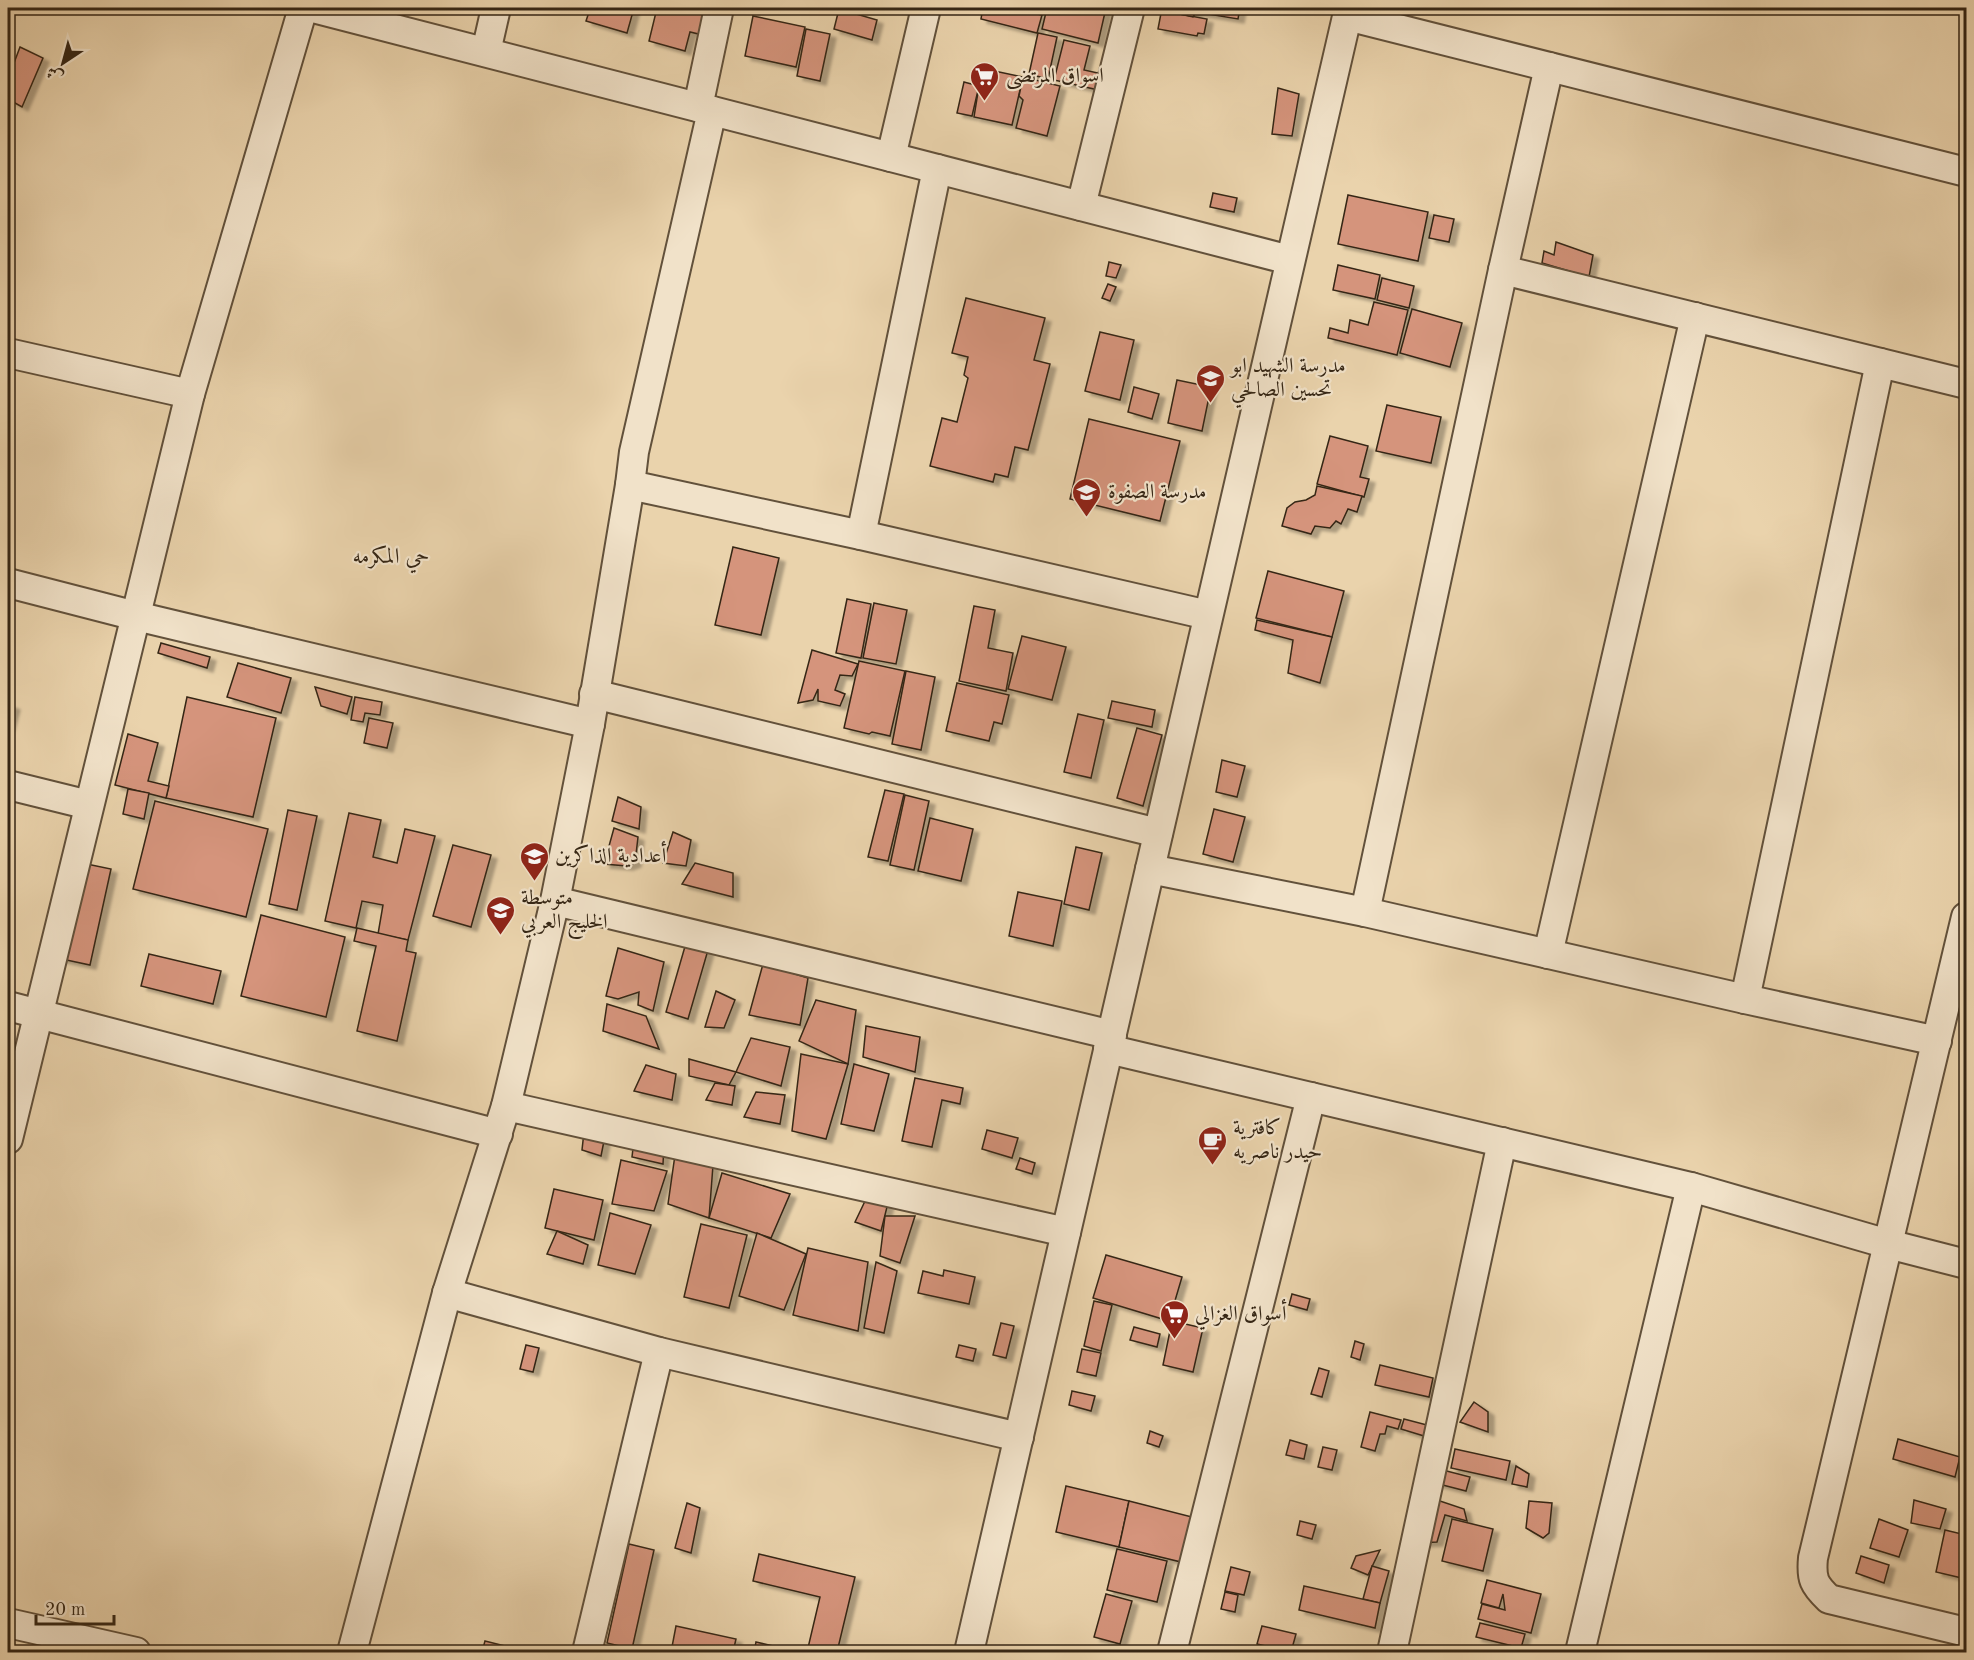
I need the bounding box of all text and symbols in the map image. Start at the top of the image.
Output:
north arrow [33,33,93,93]
supermarket icon: اسواق المرتضى [969,60,1001,102]
text: ش [44,62,66,85]
place label: اسواق المرتضى [1006,66,1104,90]
place label: مدرسة الشهيد ابو تحسين الصالحي [1229,356,1346,409]
school or university icon: مدرسة الشهيد ابو تحسين الصالحي [1194,362,1226,404]
school or university icon: مدرسة الصفوة [1071,476,1103,518]
place label: مدرسة الصفوة [1108,482,1207,504]
district label: حي المكرمه [352,545,430,574]
school or university icon: أعدادية الذاكرين [518,840,550,882]
place label: أعدادية الذاكرين [555,840,667,868]
place label: متوسطة الخليج العربي [521,888,608,940]
school or university icon: متوسطة الخليج العربي [484,894,516,936]
place label: كافترية حيدر ناصريه [1233,1117,1322,1165]
cafe icon: كافترية حيدر ناصريه [1196,1124,1228,1166]
supermarket icon: أسواق الغزالي [1158,1298,1190,1340]
place label: أسواق الغزالي [1195,1298,1287,1330]
scale bar [36,1588,114,1626]
text: 20 m [45,1601,85,1619]

